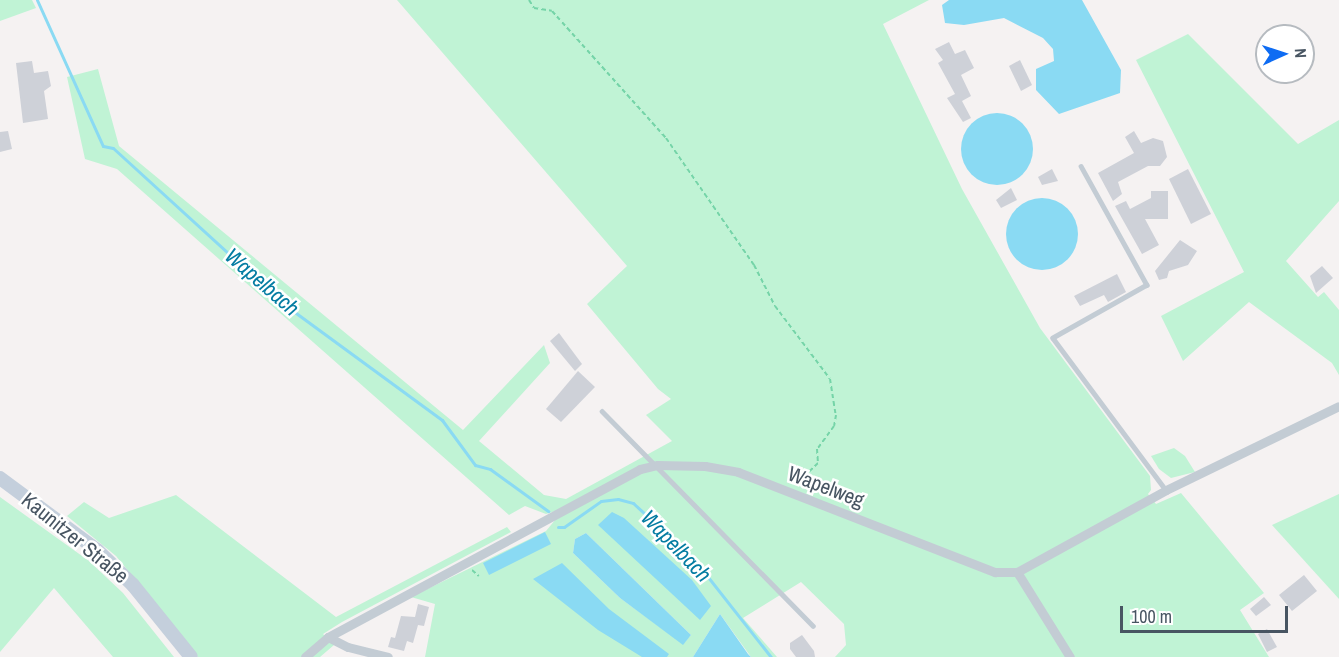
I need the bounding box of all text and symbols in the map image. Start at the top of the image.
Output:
north arrow [1255,24,1315,84]
text: N [1290,48,1312,58]
water label: Wapelbach [219,243,305,321]
street label: Wapelweg [784,461,868,513]
street label: Kaunitzer Straße [16,487,134,589]
water label: Wapelbach [635,505,717,587]
scale bar [1123,594,1291,632]
text: 100 m [1131,604,1172,629]

